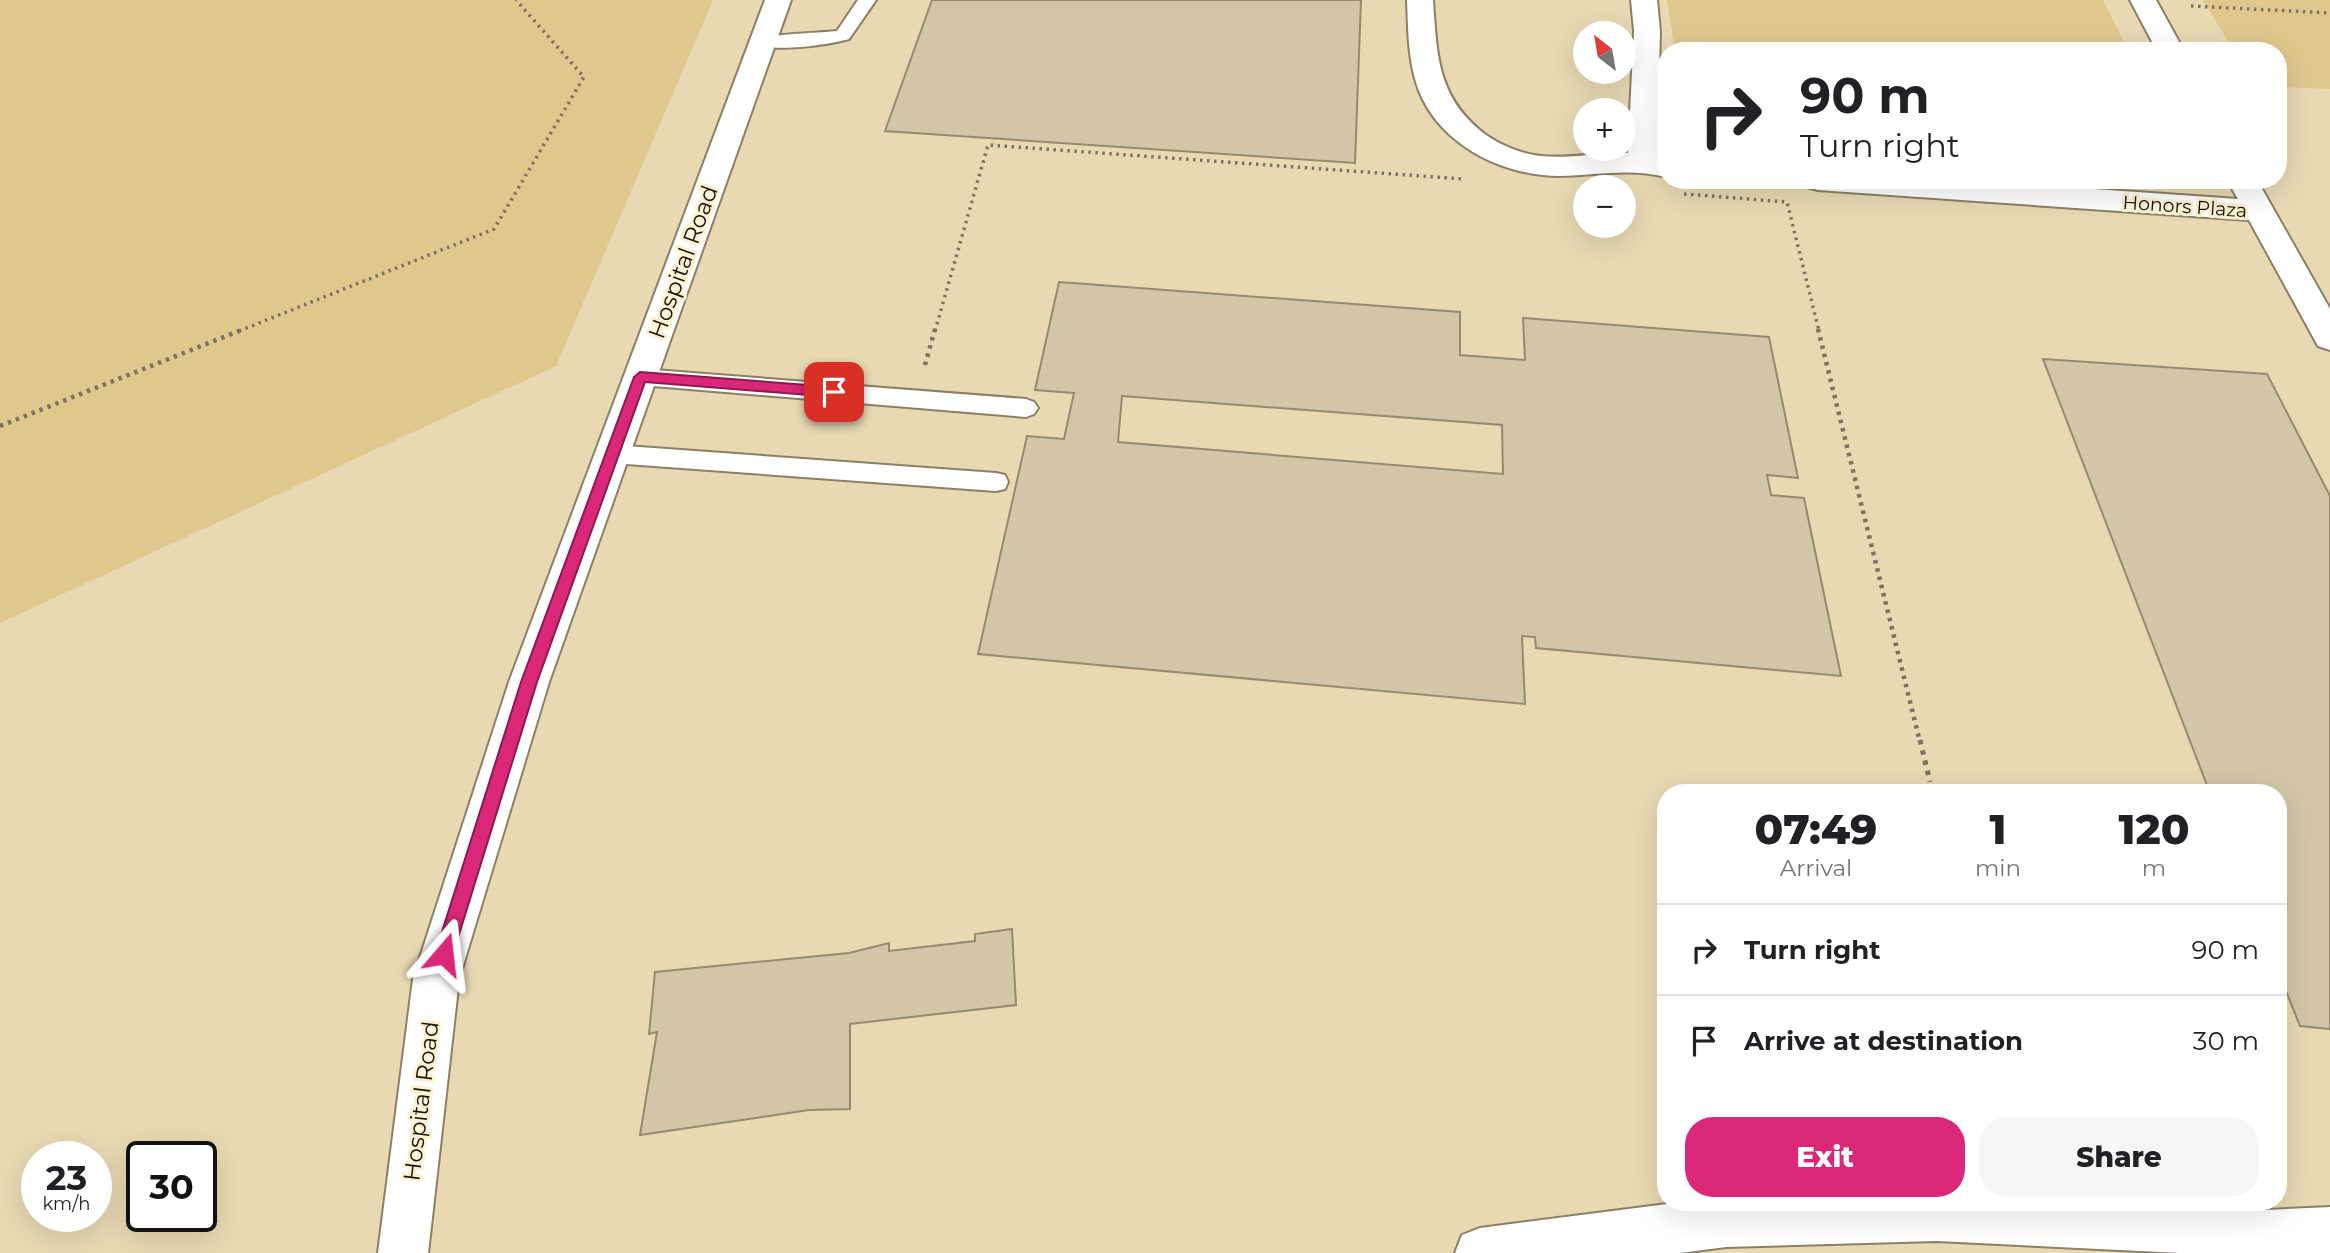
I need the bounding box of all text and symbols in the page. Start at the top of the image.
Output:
north arrow [1573,21,1636,84]
map controls [1573,21,1636,238]
text: 90 m [1800,66,1930,125]
icon: right [1685,70,1776,161]
button: + [1573,98,1636,161]
text: Turn right [1800,126,1960,165]
button: − [1573,175,1636,238]
street label: Hospital Road [642,182,724,342]
street label: Honors Plaza [2122,191,2248,222]
pin [804,362,864,422]
icon: arrive [815,373,853,411]
text: 07:49 [1755,803,1877,855]
text: 1 [1989,803,2006,855]
text: 120 [2119,803,2189,855]
text: Arrival [1780,854,1852,882]
text: min [1975,854,2021,882]
text: m [2142,854,2166,882]
position arrow [407,917,481,991]
icon: right [1685,931,1723,969]
text: Turn right [1744,934,1880,966]
text: 90 m [2192,934,2259,966]
street label: Hospital Road [397,1020,445,1182]
icon: arrive [1685,1022,1723,1060]
text: Arrive at destination [1744,1025,2023,1057]
text: 30 m [2193,1025,2259,1057]
button: Exit [1685,1117,1965,1197]
button: Share [1979,1117,2259,1197]
speed limit sign: 30 [126,1141,217,1232]
text: 23 [46,1156,87,1199]
text: km/h [42,1193,91,1215]

